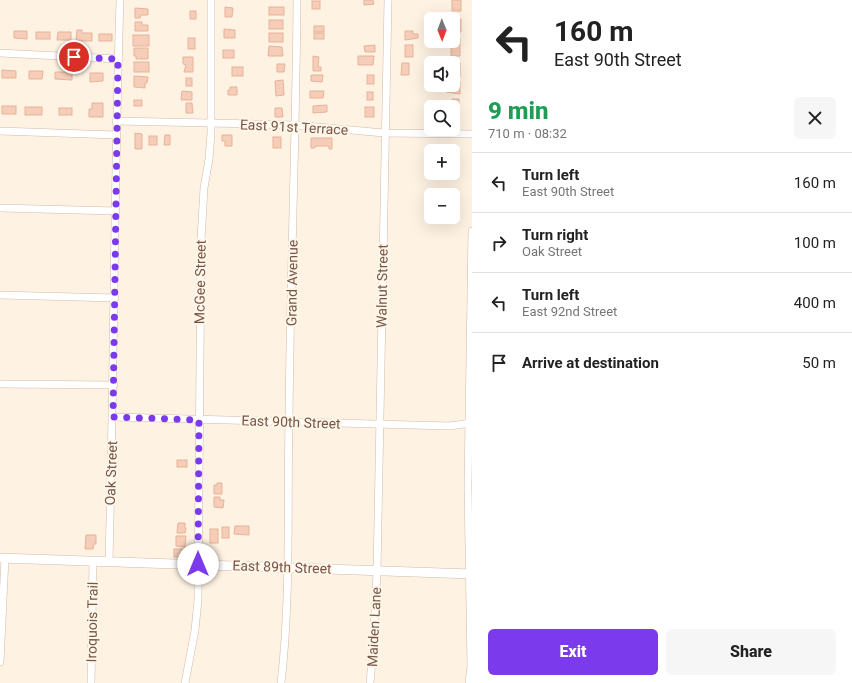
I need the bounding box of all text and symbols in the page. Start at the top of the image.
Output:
north arrow [424,12,460,48]
map controls [424,12,460,224]
text: 160 m [554,15,633,48]
icon: left [488,16,540,68]
pin [57,40,91,74]
icon: arrive [63,46,85,68]
text: East 90th Street [554,49,682,70]
button: sound [424,56,460,92]
text: 9 min [488,97,549,125]
button: close [794,97,836,139]
button: search [424,100,460,136]
street label: East 91st Terrace [240,116,348,138]
text: 710 m · 08:32 [488,126,567,141]
button: + [424,144,460,180]
text: Turn left [522,166,579,184]
icon: left [488,172,510,194]
text: 160 m [794,174,836,192]
text: East 90th Street [522,184,614,199]
button: − [424,188,460,224]
text: Turn right [522,226,588,244]
icon: right [488,232,510,254]
text: 100 m [794,234,836,252]
street label: McGee Street [191,239,209,324]
street label: Grand Avenue [283,240,301,326]
street label: Walnut Street [373,244,391,328]
text: Oak Street [522,244,582,259]
text: Turn left [522,286,579,304]
icon: left [488,292,510,314]
text: 400 m [794,294,836,312]
text: East 92nd Street [522,304,617,319]
icon: arrive [488,352,510,374]
text: Arrive at destination [522,354,659,372]
text: 50 m [802,354,836,372]
street label: East 90th Street [241,412,341,432]
street label: Oak Street [102,440,120,506]
position arrow [177,543,219,585]
street label: East 89th Street [232,557,332,577]
street label: Iroquois Trail [83,582,101,662]
street label: Maiden Lane [364,587,384,667]
button: Exit [488,629,658,675]
button: Share [666,629,836,675]

